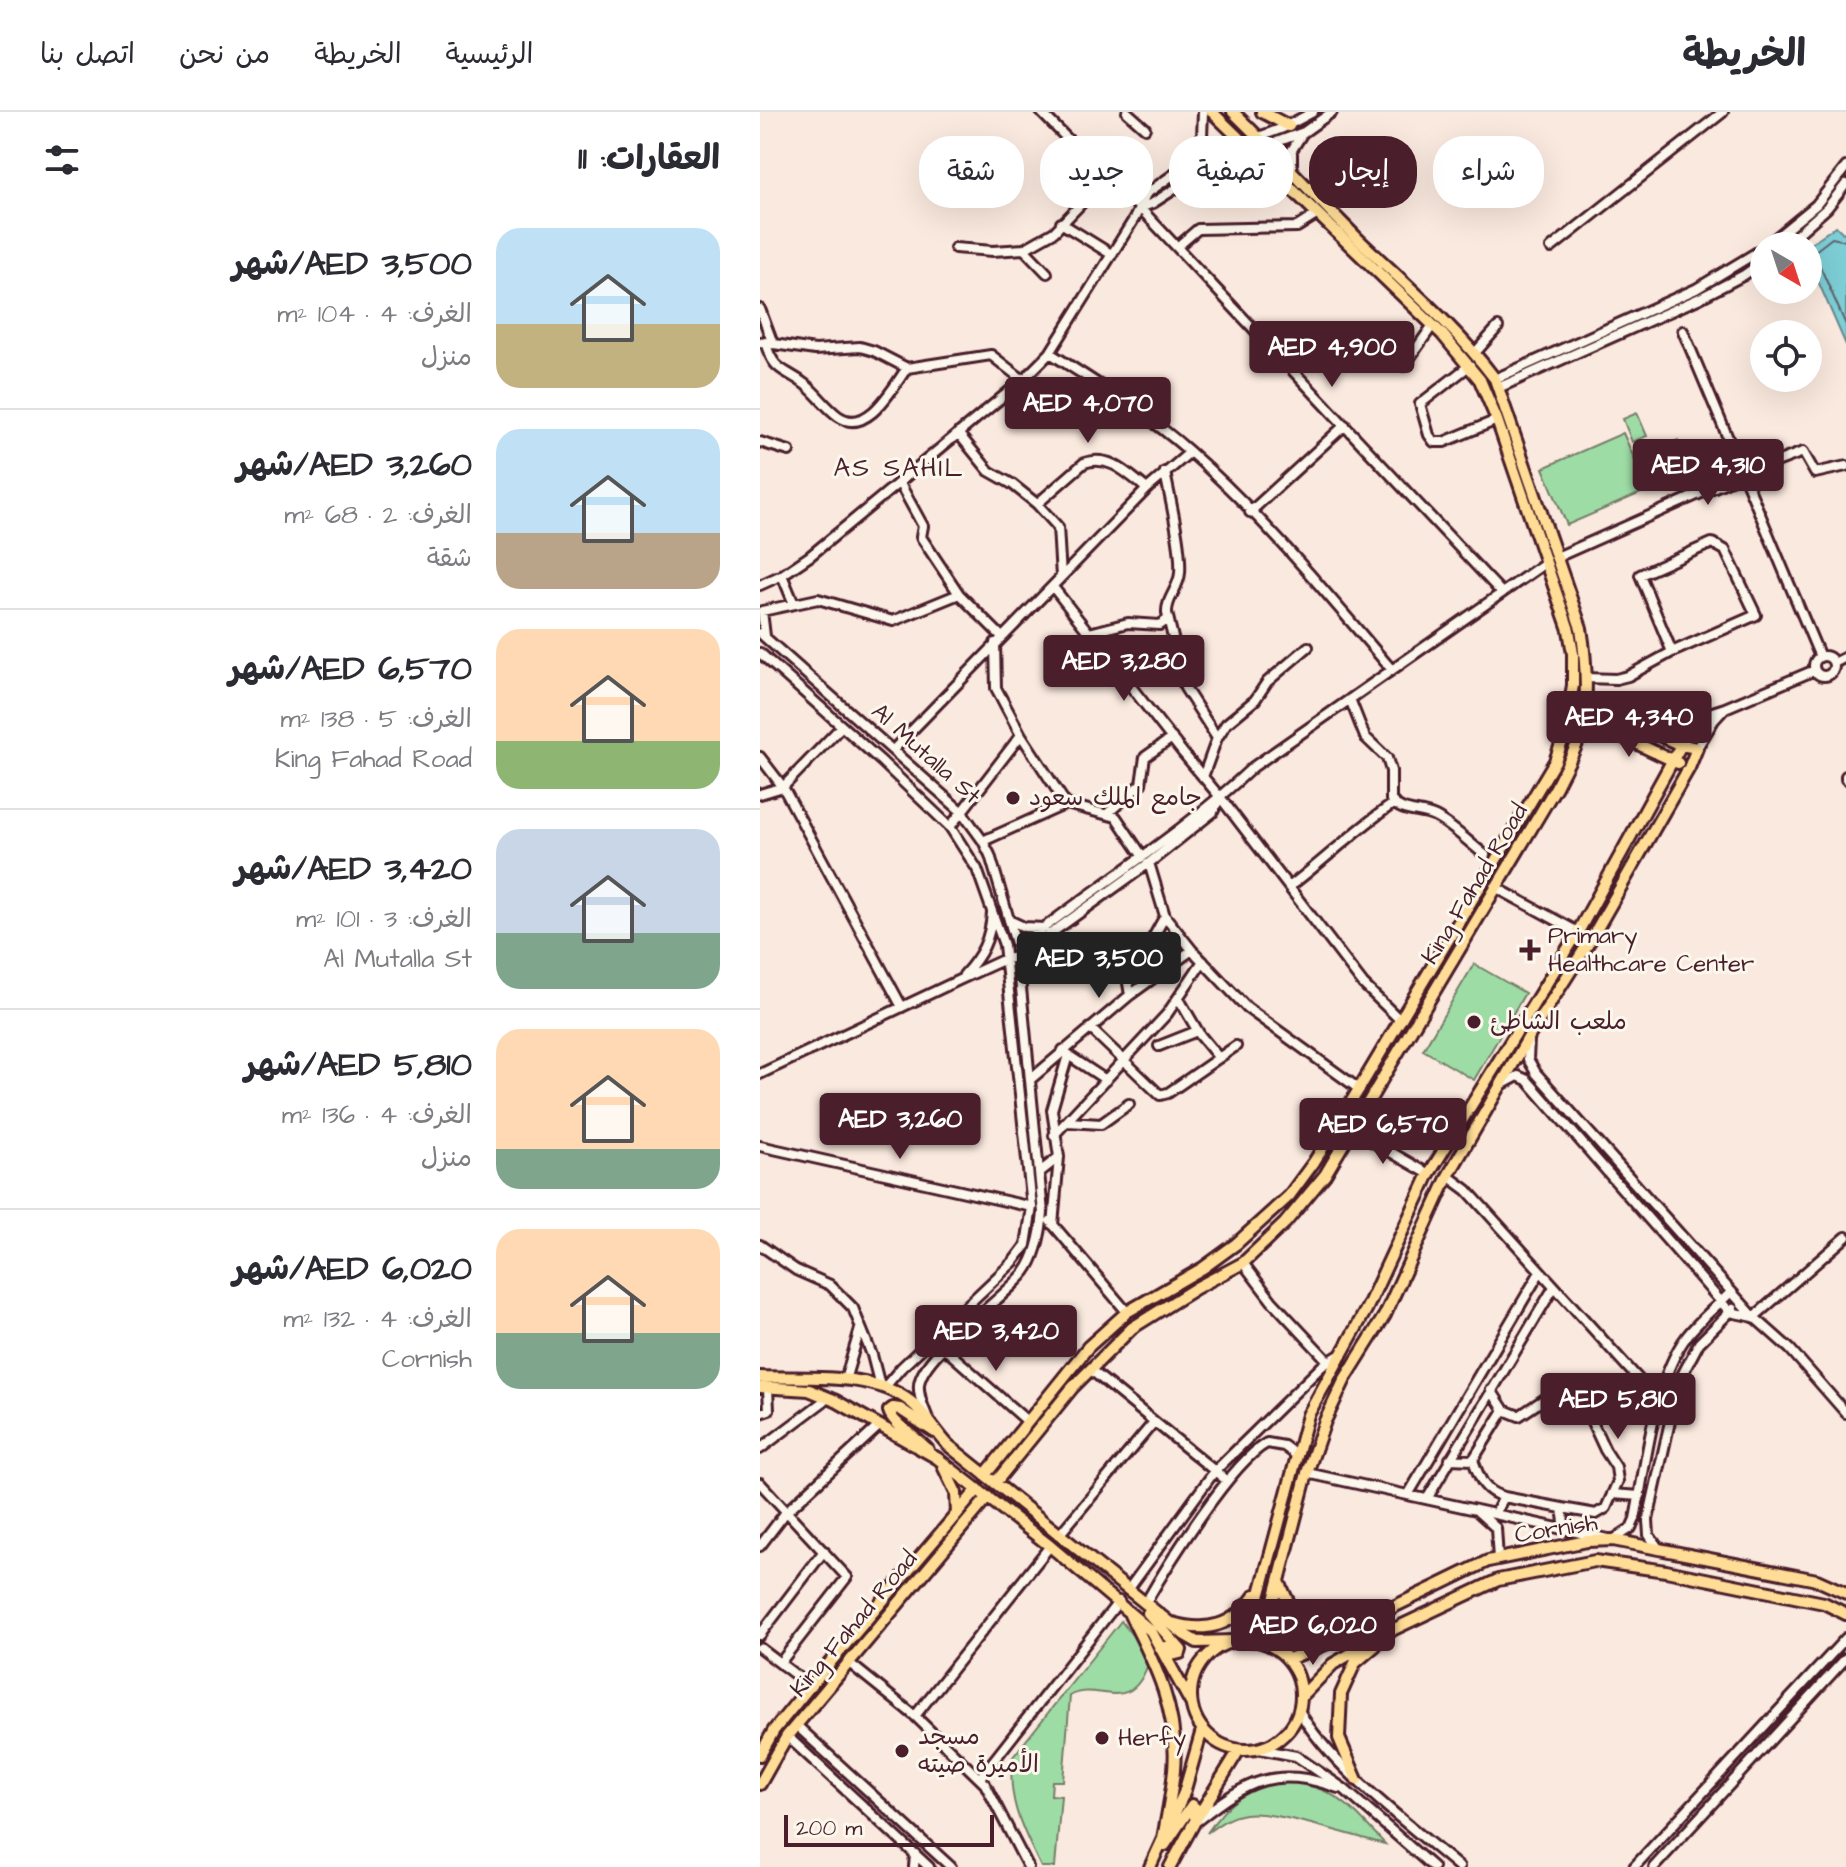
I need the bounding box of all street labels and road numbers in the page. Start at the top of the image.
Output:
street label: Al Mutalla St [864,695,989,813]
street label: King Fahad Road [1414,797,1537,971]
street label: Cornish [1512,1506,1600,1552]
street label: King Fahad Road [782,1543,926,1705]

